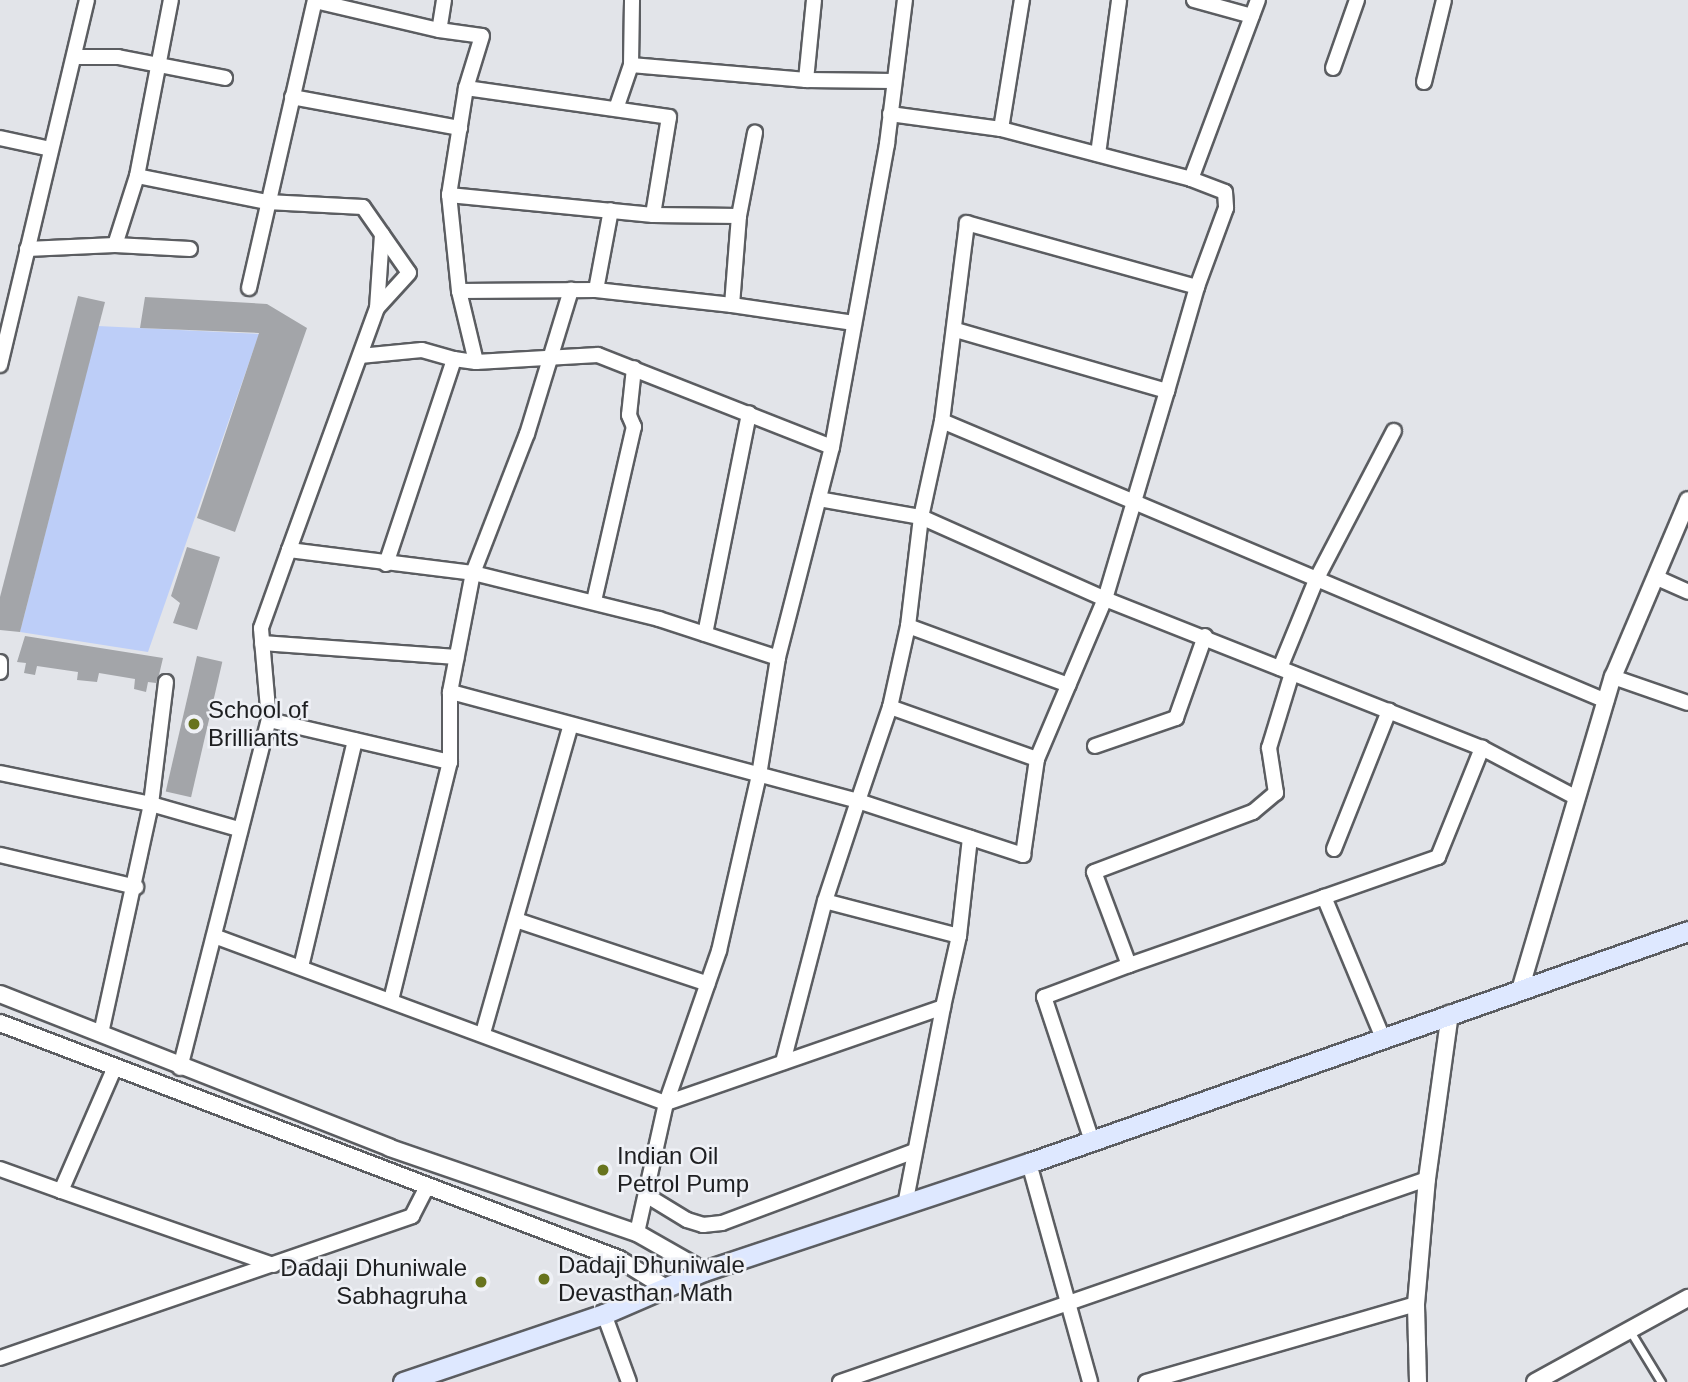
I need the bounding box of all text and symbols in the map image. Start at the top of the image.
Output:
place label: School of Brilliants [208,696,308,752]
marker: School of Brilliants [186,716,202,732]
place label: Indian Oil Petrol Pump [617,1142,749,1198]
marker: Indian Oil Petrol Pump [595,1162,611,1178]
place label: Dadaji Dhuniwale Devasthan Math [558,1251,745,1307]
place label: Dadaji Dhuniwale Sabhagruha [280,1254,467,1310]
marker: Dadaji Dhuniwale Devasthan Math [536,1271,552,1287]
marker: Dadaji Dhuniwale Sabhagruha [473,1274,489,1290]

